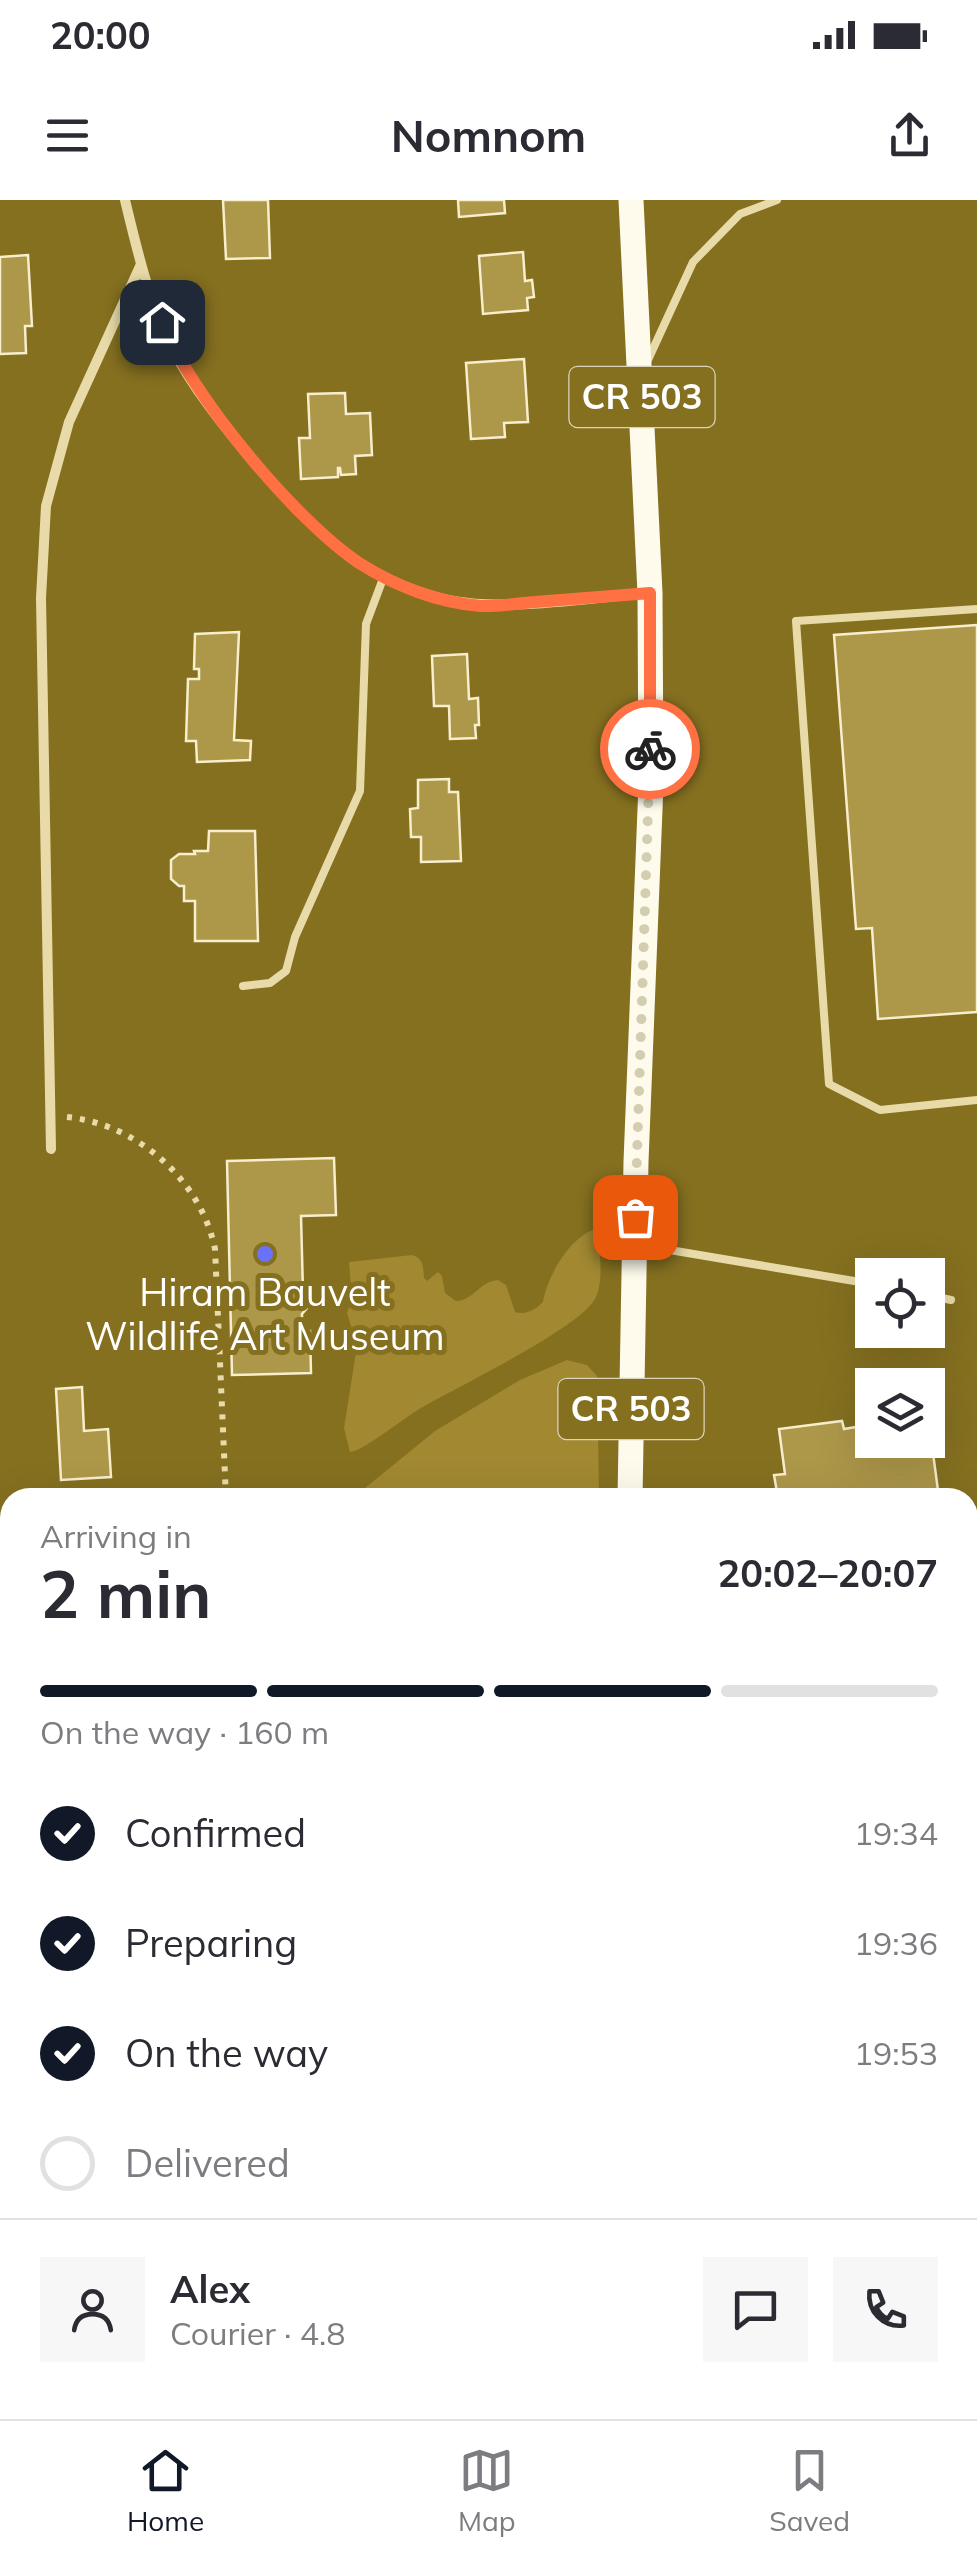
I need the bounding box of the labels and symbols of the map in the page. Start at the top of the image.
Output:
pin [120,280,205,365]
road number: CR 503 [570,367,714,427]
courier [600,699,700,799]
pin [593,1175,678,1260]
marker: Hiram Bauvelt Wildlife Art Museum [254,1243,276,1265]
place label: Hiram Bauvelt Wildlife Art Museum [85,1268,445,1360]
road number: CR 503 [558,1379,704,1439]

